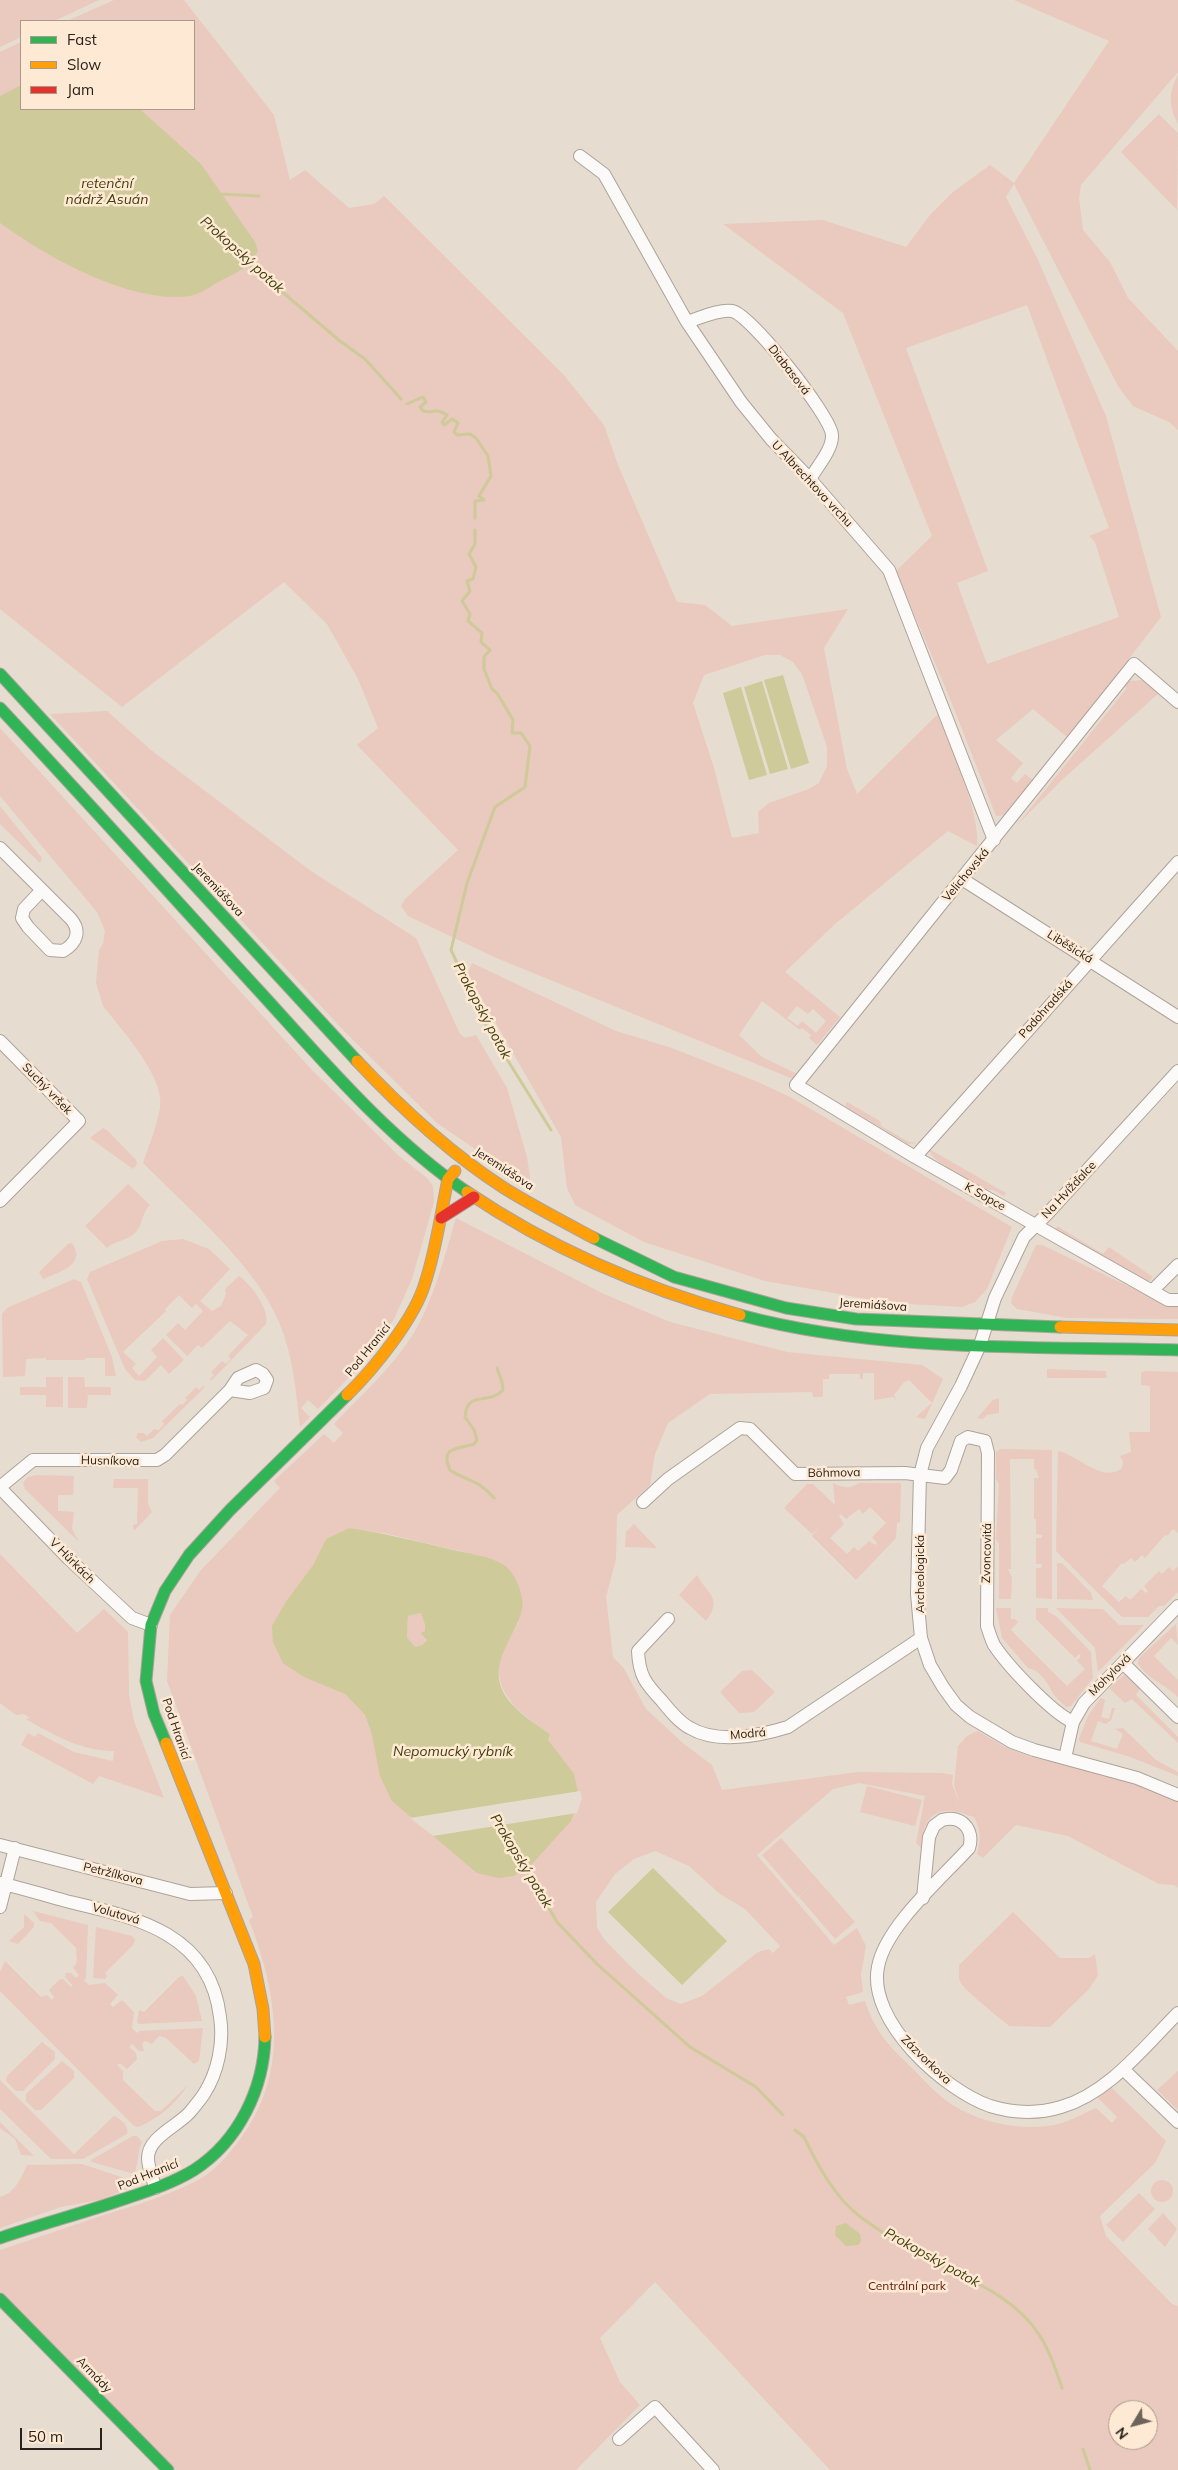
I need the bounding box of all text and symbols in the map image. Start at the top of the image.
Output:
legend [20,20,195,110]
text: Fast [67,30,97,49]
text: Slow [67,55,101,74]
text: Jam [67,80,94,99]
water label: retenční nádrž Asuán [66,176,148,208]
water label: Prokopský potok [197,213,287,297]
street label: Diabasová [765,342,813,398]
street label: U Albrechtova vrchu [768,438,856,530]
street label: Velichovská [940,845,992,905]
street label: Jeremiášova [190,860,246,920]
street label: Liběšická [1044,927,1096,967]
water label: Prokopský potok [450,960,514,1062]
street label: Podohradská [1016,977,1076,1041]
street label: Suchý vršek [19,1060,75,1118]
street label: Jeremiášova [472,1144,536,1194]
street label: Na Hvížďalce [1039,1158,1099,1222]
street label: K Sopce [962,1180,1008,1214]
street label: Jeremiášova [839,1295,907,1315]
street label: Pod Hranicí [342,1321,394,1379]
street label: Husníkova [81,1453,139,1469]
street label: Böhmova [807,1465,861,1481]
street label: Zvoncovitá [979,1523,995,1583]
street label: V Hůrkách [46,1535,98,1587]
street label: Archeologická [913,1535,927,1613]
street label: Mohylová [1086,1651,1134,1699]
street label: Pod Hranicí [159,1696,193,1762]
street label: Modrá [729,1725,767,1743]
water label: Nepomucký rybník [393,1744,513,1760]
water label: Prokopský potok [486,1811,556,1911]
street label: Petržílkova [82,1860,144,1888]
street label: Volutová [91,1900,141,1928]
street label: Zázvorkova [898,2033,954,2087]
street label: Pod Hranicí [116,2156,180,2194]
water label: Prokopský potok [881,2225,983,2291]
park label: Centrální park [868,2279,946,2293]
street label: Armády [73,2354,115,2396]
north arrow [1108,2400,1158,2450]
scale bar [22,2418,105,2450]
text: N [1111,2424,1132,2443]
text: 50 m [28,2427,63,2446]

